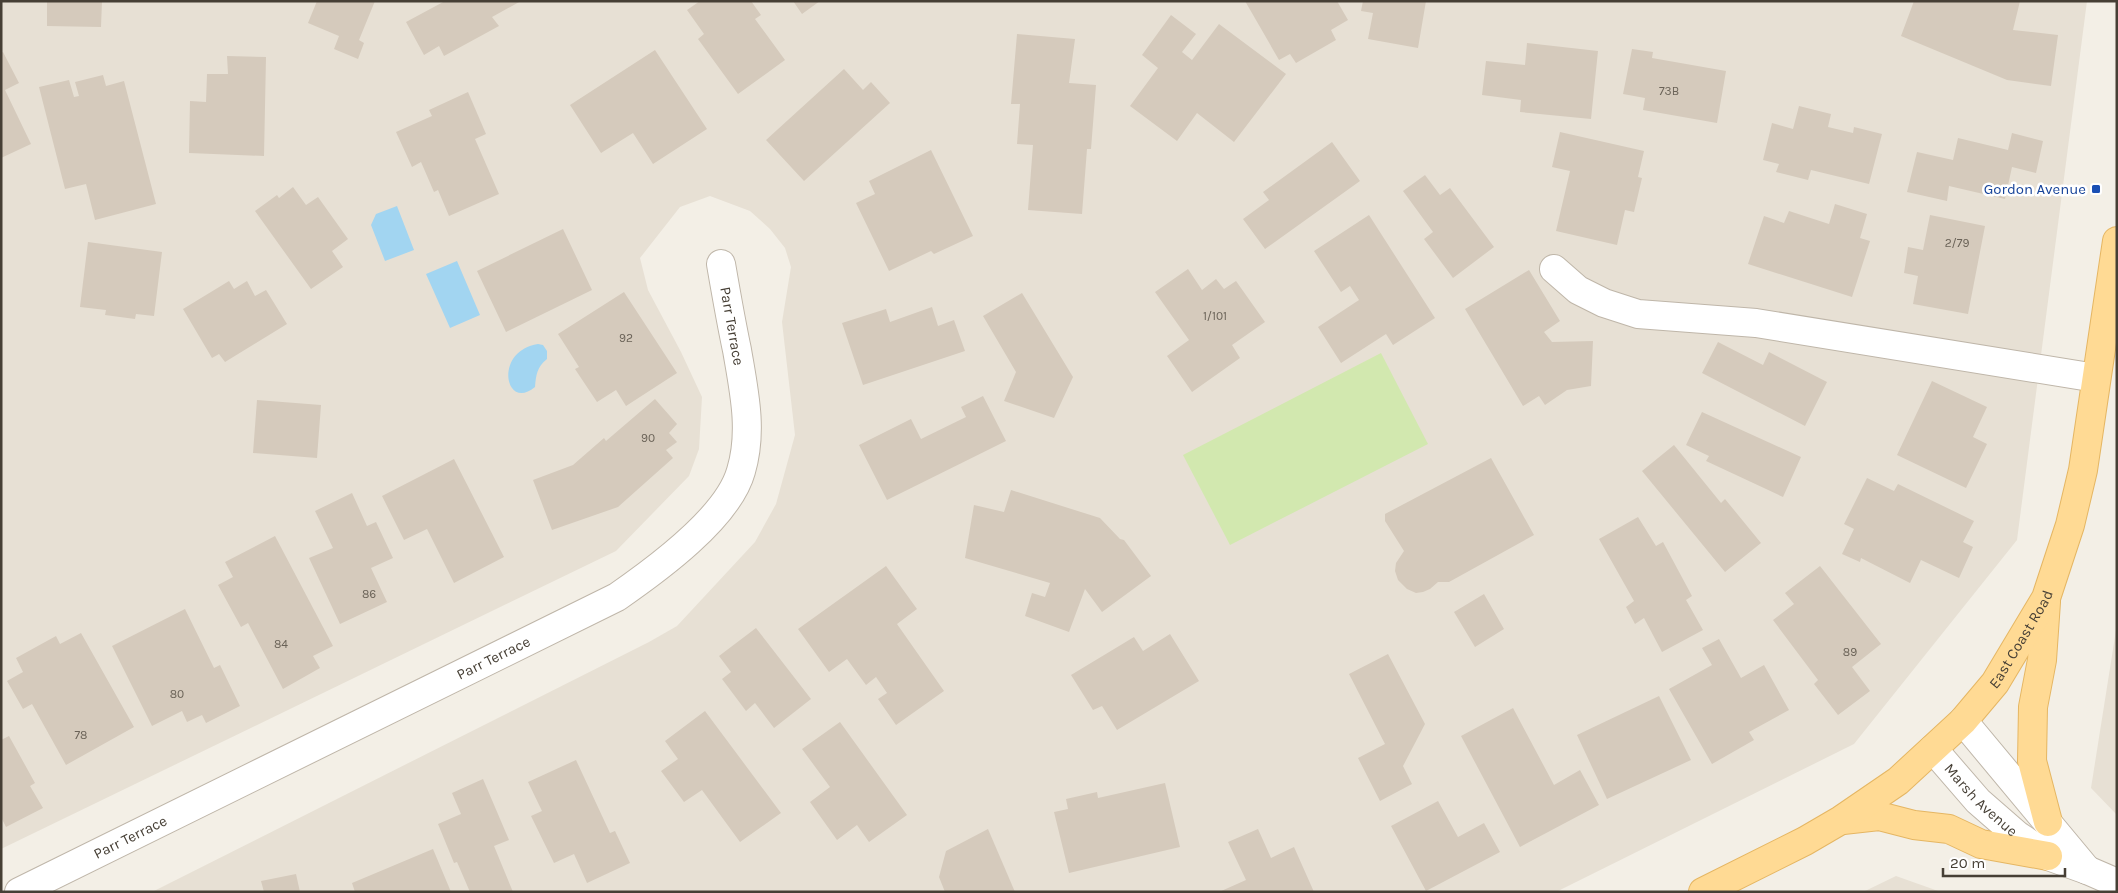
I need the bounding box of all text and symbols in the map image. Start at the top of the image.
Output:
house number: 73B [1659,84,1679,98]
place label: Gordon Avenue [1984,180,2086,198]
marker: Gordon Avenue [2090,183,2102,195]
house number: 2/79 [1945,236,1969,250]
street label: Parr Terrace [716,285,748,367]
house number: 1/101 [1203,309,1227,323]
house number: 92 [619,331,633,345]
house number: 90 [641,431,655,445]
house number: 86 [362,587,376,601]
street label: East Coast Road [1985,588,2057,692]
street label: Parr Terrace [454,632,533,684]
house number: 84 [274,637,288,651]
house number: 89 [1843,645,1857,659]
house number: 80 [170,687,184,701]
house number: 78 [74,728,88,742]
street label: Marsh Avenue [1940,760,2021,840]
street label: Parr Terrace [90,811,170,863]
scale bar [1943,846,2066,878]
text: 20 m [1950,854,1985,872]

